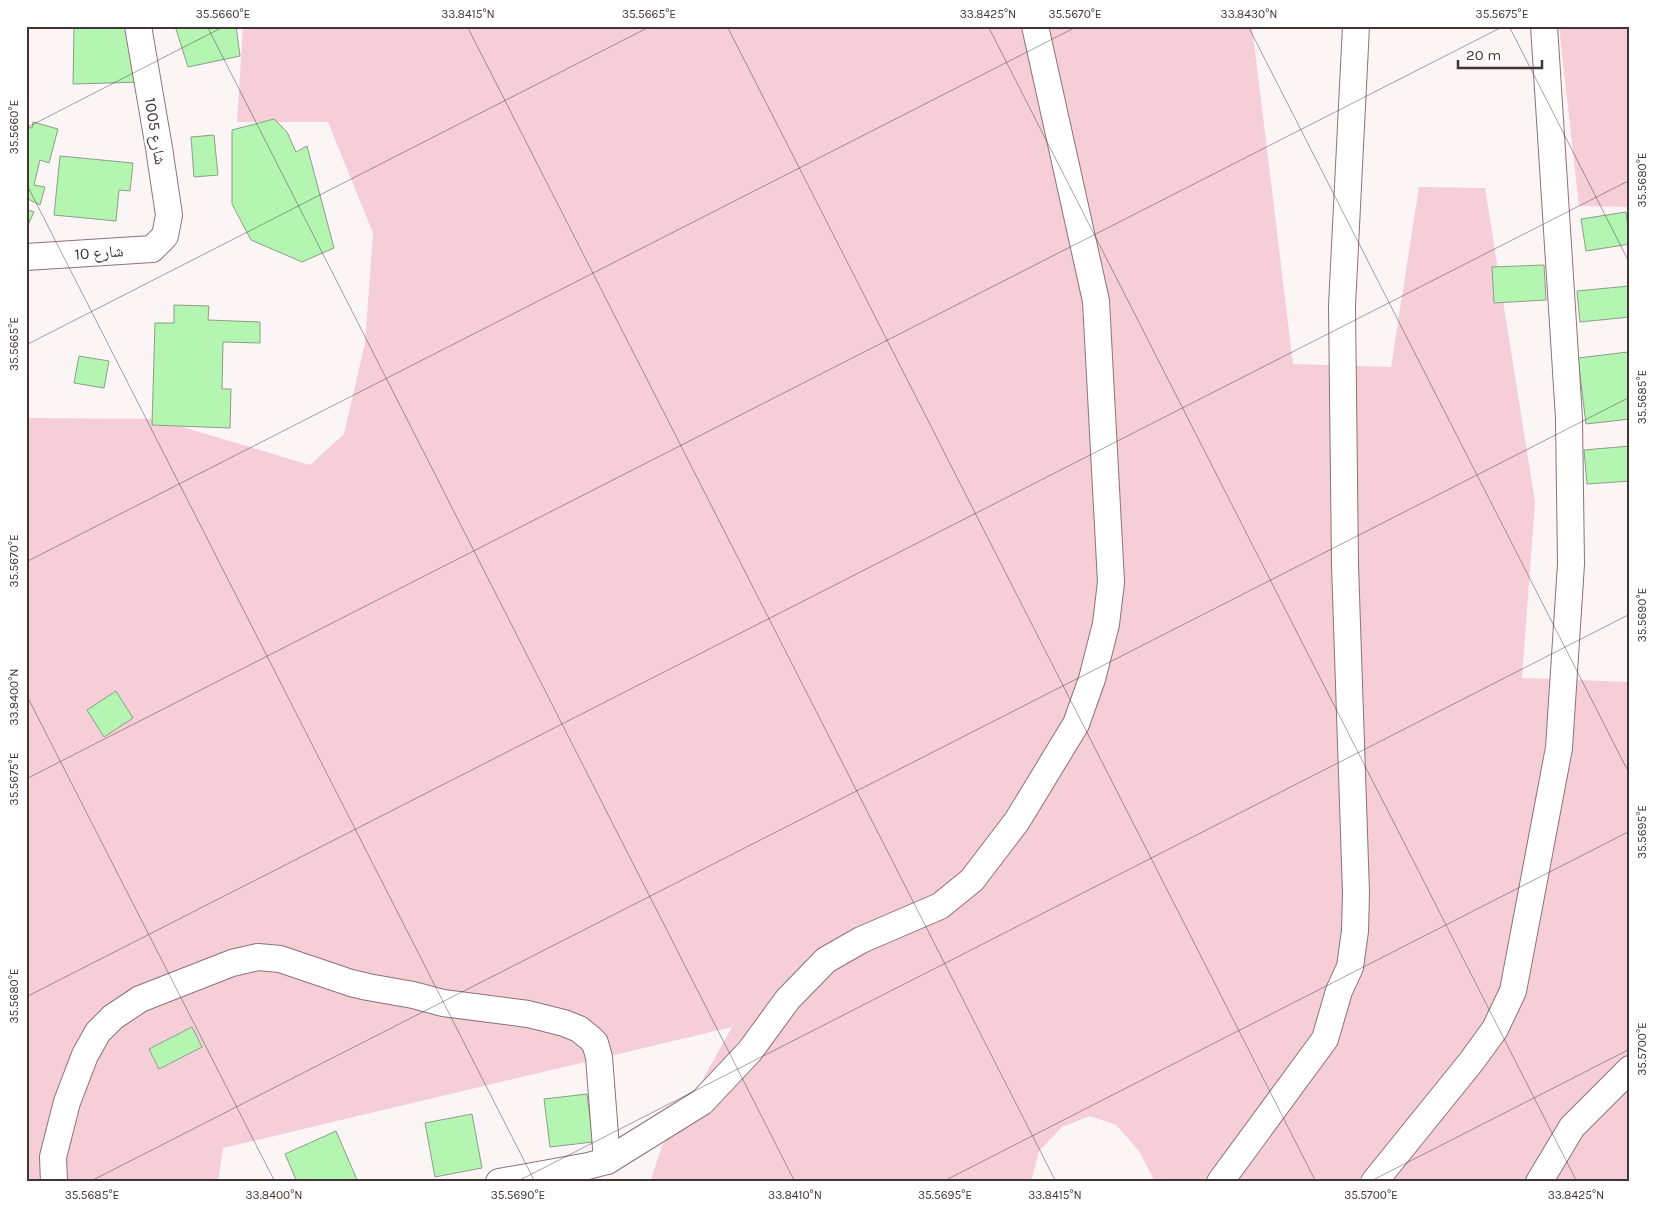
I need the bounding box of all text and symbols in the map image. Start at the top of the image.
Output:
text: 35.5660°E [196,7,250,21]
text: 33.8415°N [441,7,495,21]
text: 35.5665°E [622,7,676,21]
text: 33.8425°N [960,7,1016,21]
text: 35.5670°E [1048,7,1102,21]
text: 33.8430°N [1221,7,1277,21]
text: 35.5675°E [1476,7,1528,21]
scale bar [1458,38,1542,70]
text: 20 m [1466,46,1501,64]
street label: شارع 1005 [140,96,170,166]
text: 35.5660°E [7,100,21,154]
text: 35.5680°E [1635,153,1649,207]
street label: شارع 10 [74,241,124,265]
text: 35.5665°E [7,317,21,371]
text: 35.5685°E [1635,370,1649,424]
text: 35.5670°E [7,534,21,588]
text: 35.5690°E [1635,588,1649,642]
text: 33.8400°N [7,669,21,725]
text: 35.5675°E [7,753,21,805]
text: 35.5695°E [1635,805,1649,859]
text: 35.5680°E [7,969,21,1023]
text: 35.5700°E [1635,1022,1649,1076]
text: 35.5685°E [65,1188,119,1202]
text: 33.8400°N [246,1188,302,1202]
text: 35.5690°E [491,1188,545,1202]
text: 33.8410°N [768,1188,822,1202]
text: 35.5695°E [918,1188,972,1202]
text: 33.8415°N [1028,1188,1082,1202]
text: 35.5700°E [1344,1188,1398,1202]
text: 33.8425°N [1548,1188,1604,1202]

